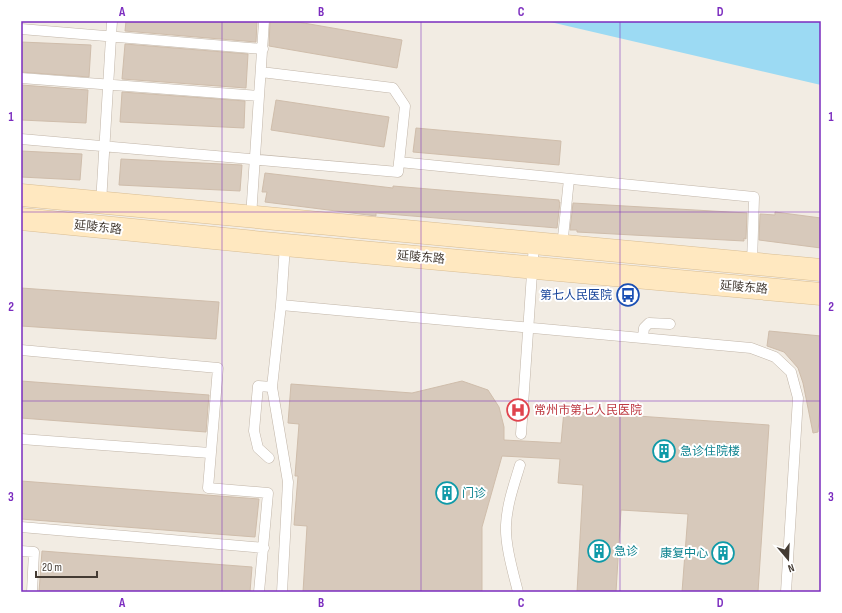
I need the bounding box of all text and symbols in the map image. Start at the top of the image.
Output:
text: A [118,4,126,20]
text: B [318,4,324,20]
text: C [518,4,525,20]
text: D [717,4,724,20]
text: 1 [8,109,14,125]
text: 1 [828,109,834,125]
street label: 延陵东路 [73,218,123,237]
street label: 延陵东路 [396,248,446,267]
street label: 延陵东路 [719,278,769,297]
bus stop icon: 第七人民医院 [615,282,641,308]
place label: 第七人民医院 [540,288,612,303]
text: 2 [8,299,14,315]
text: 2 [828,299,834,315]
hospital icon: 常州市第七人民医院 [505,397,531,423]
place label: 常州市第七人民医院 [534,403,642,418]
building icon: 急诊住院楼 [651,438,677,464]
place label: 急诊住院楼 [680,444,740,459]
building icon: 门诊 [434,480,460,506]
place label: 门诊 [462,486,486,501]
text: 3 [8,489,14,505]
text: 3 [828,489,834,505]
building icon: 急诊 [586,538,612,564]
north arrow [768,539,808,579]
building icon: 康复中心 [710,540,736,566]
place label: 急诊 [614,544,638,559]
place label: 康复中心 [660,546,708,561]
scale bar [36,553,97,579]
text: 20 m [42,560,62,575]
text: N [786,561,796,575]
text: A [118,595,126,611]
text: B [318,595,324,611]
text: C [518,595,525,611]
text: D [717,595,724,611]

